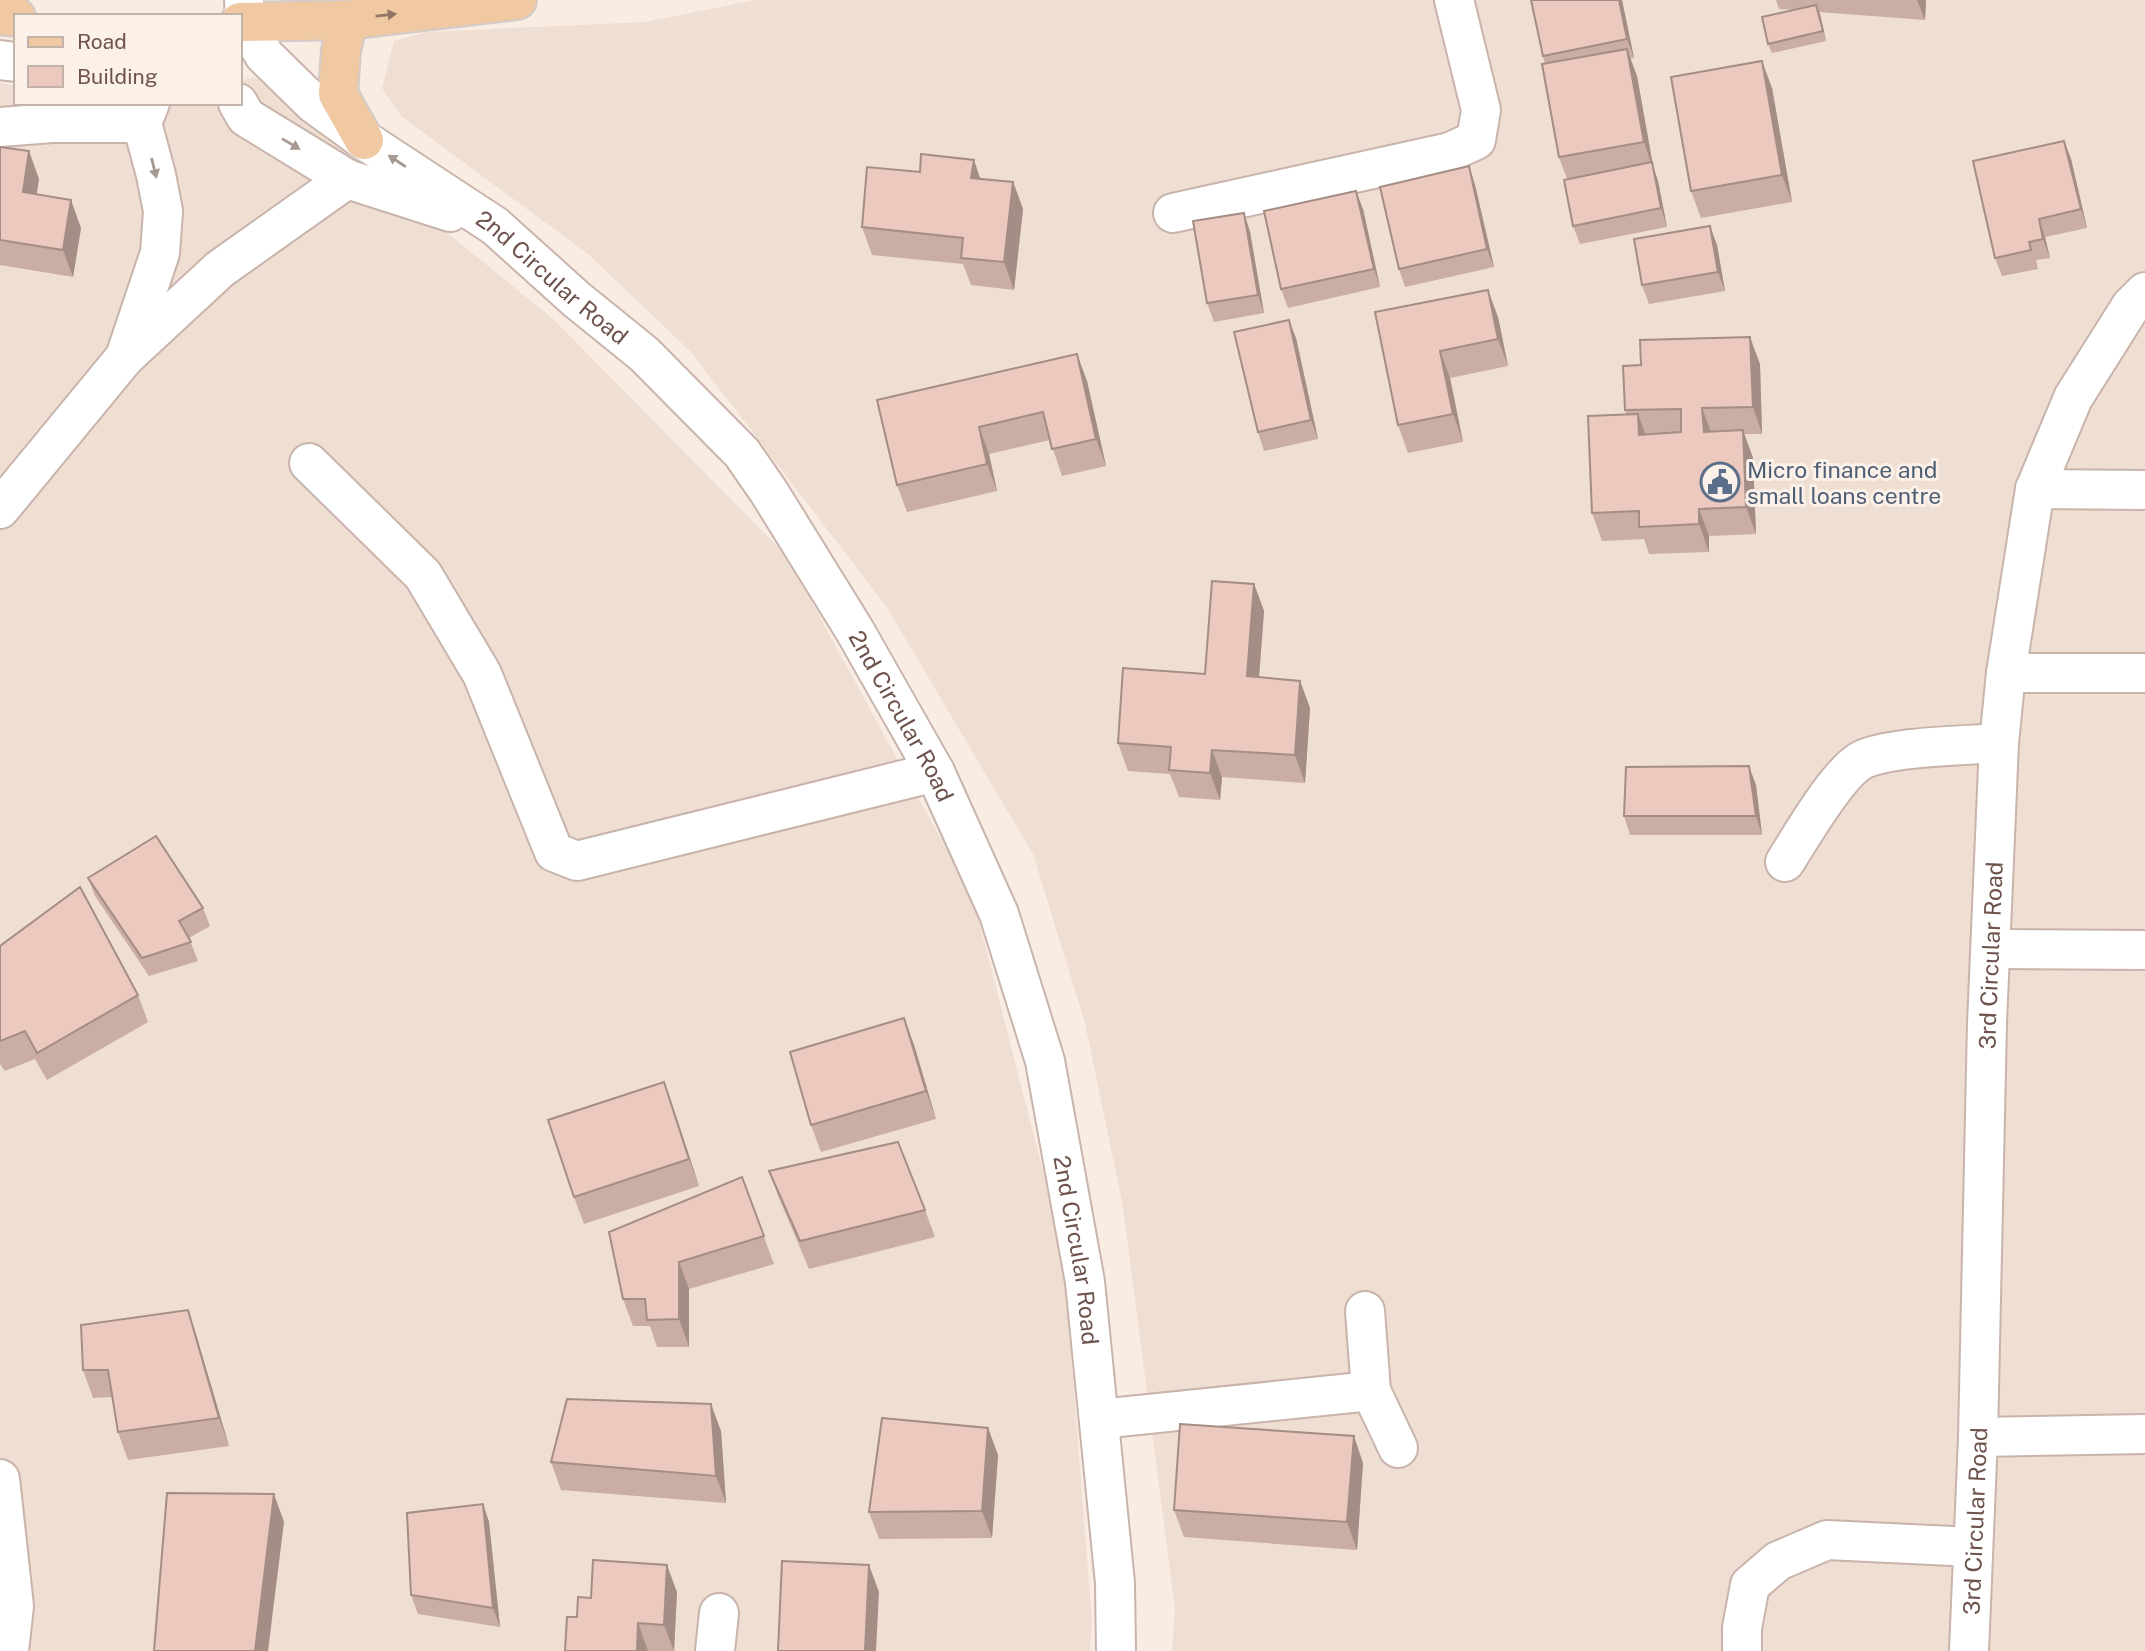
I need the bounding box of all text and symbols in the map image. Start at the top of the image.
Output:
one-way arrow [376,10,398,21]
legend [14,14,242,105]
text: Road [77,29,127,54]
text: Building [77,64,158,89]
one-way arrow [281,138,300,151]
one-way arrow [388,155,407,168]
one-way arrow [149,158,160,180]
street label: 2nd Circular Road [472,204,634,349]
place label: Micro finance and small loans centre [1747,456,1941,509]
public building icon: Micro finance and small loans centre [1699,461,1741,503]
street label: 2nd Circular Road [844,625,960,805]
street label: 3rd Circular Road [1973,861,2007,1049]
street label: 2nd Circular Road [1049,1153,1105,1346]
street label: 3rd Circular Road [1957,1427,1992,1616]

